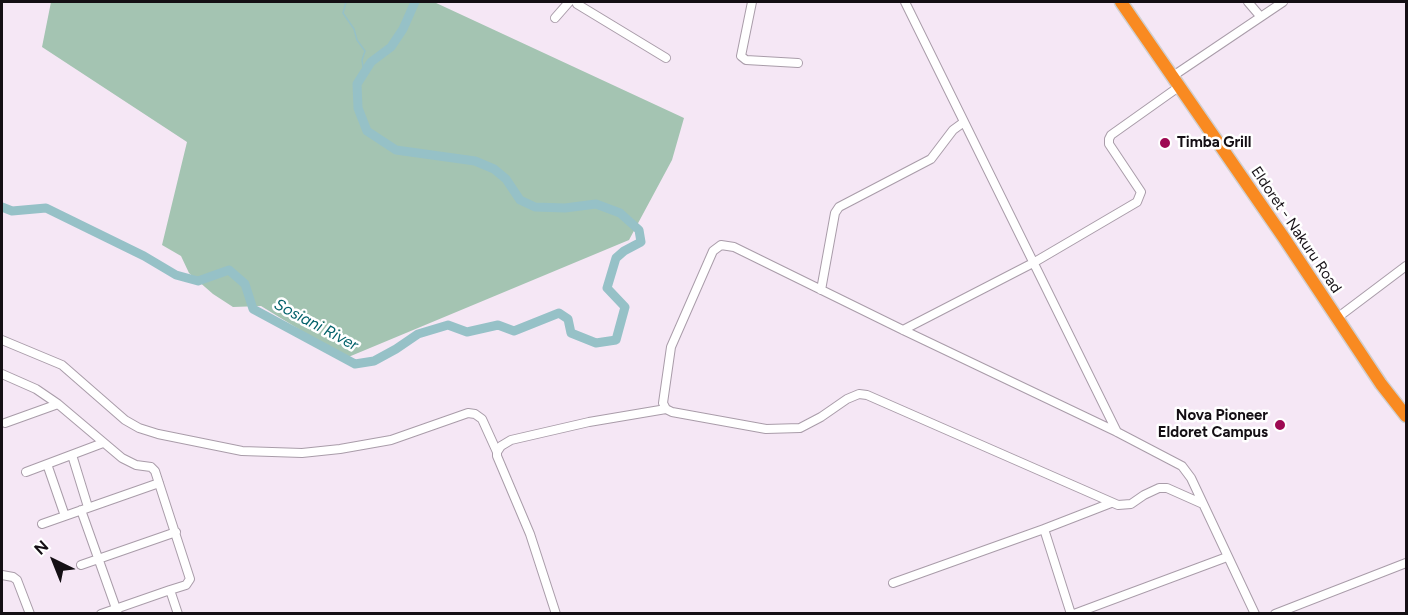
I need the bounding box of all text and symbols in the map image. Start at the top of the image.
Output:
place label: Timba Grill [1177,134,1251,152]
marker: Timba Grill [1158,136,1172,150]
street label: Eldoret - Nakuru Road [1247,163,1345,297]
water label: Sosiani River [271,295,361,355]
place label: Nova Pioneer Eldoret Campus [1158,407,1268,442]
marker: Nova Pioneer Eldoret Campus [1273,418,1287,432]
north arrow [24,531,84,591]
text: N [30,536,52,559]

